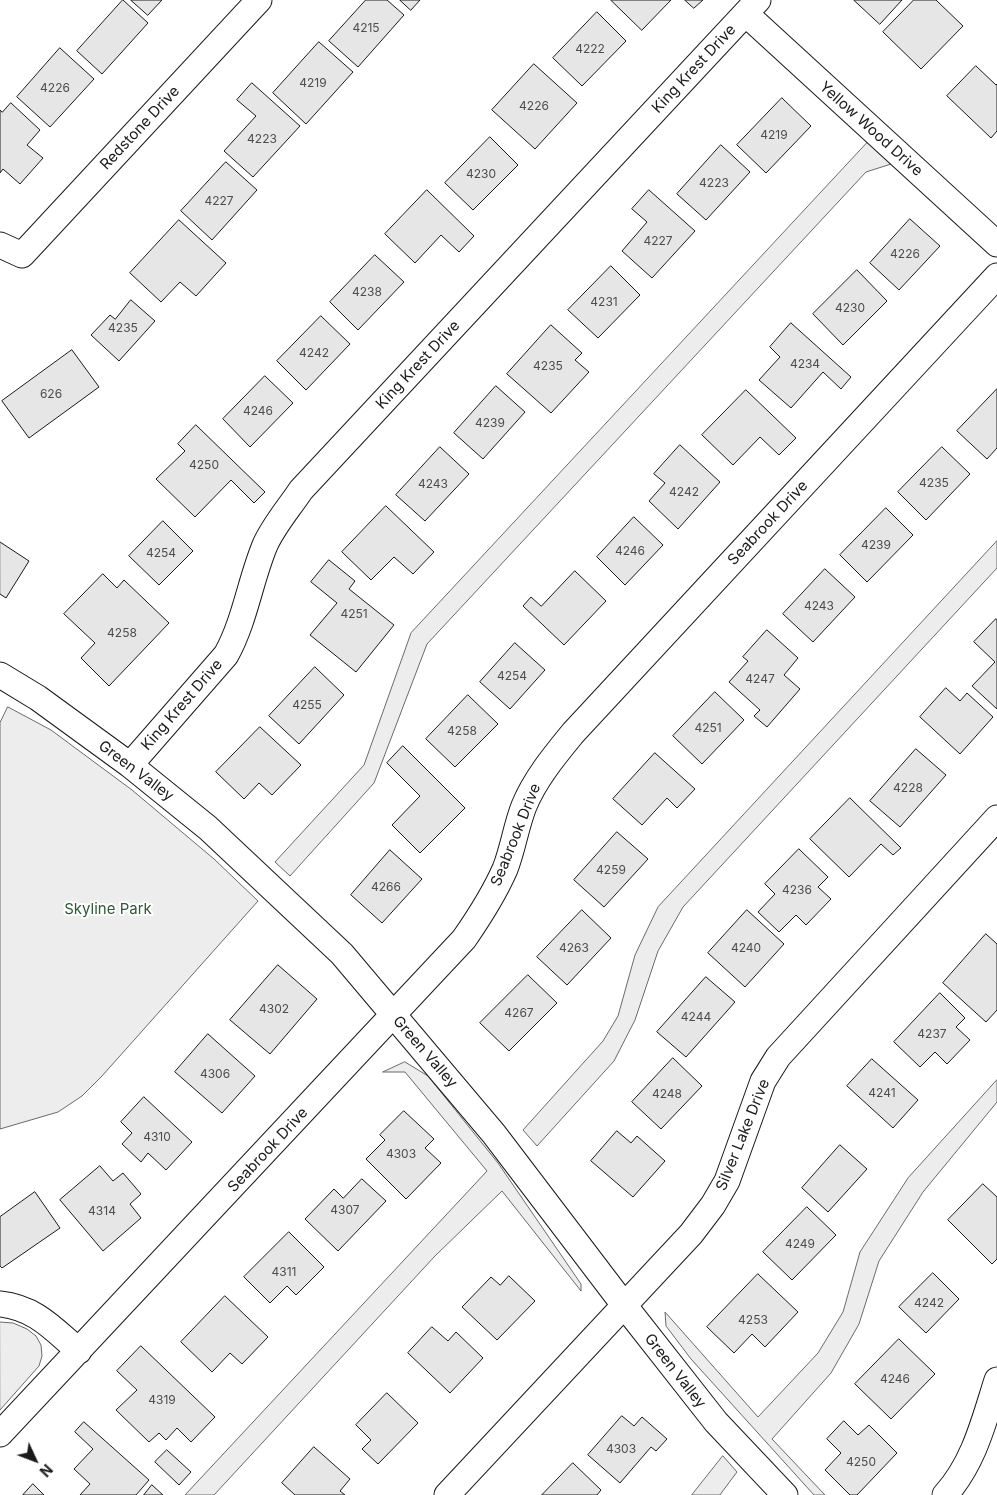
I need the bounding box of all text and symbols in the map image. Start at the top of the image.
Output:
house number: 4215 [352,21,380,35]
street label: King Krest Drive [648,21,740,117]
house number: 4222 [575,42,605,56]
house number: 4219 [299,76,327,90]
street label: Yellow Wood Drive [816,78,926,180]
house number: 4226 [40,81,70,95]
street label: Redstone Drive [97,82,183,174]
house number: 4226 [519,99,549,113]
house number: 4219 [760,128,788,142]
house number: 4223 [247,132,277,146]
house number: 4230 [466,167,496,181]
house number: 4223 [699,176,729,190]
house number: 4227 [204,194,234,208]
house number: 4227 [643,234,673,248]
house number: 4226 [890,247,920,261]
house number: 4238 [352,285,382,299]
house number: 4231 [590,295,618,309]
house number: 4230 [835,301,865,315]
street label: King Krest Drive [372,317,464,413]
house number: 4235 [108,321,138,335]
house number: 4242 [299,346,329,360]
house number: 4234 [790,357,820,371]
house number: 4235 [533,359,563,373]
house number: 626 [40,387,62,401]
house number: 4246 [243,404,273,418]
house number: 4239 [475,416,505,430]
house number: 4250 [189,458,219,472]
house number: 4235 [919,476,949,490]
house number: 4243 [418,477,448,491]
street label: Seabrook Drive [724,477,812,569]
house number: 4242 [669,485,699,499]
house number: 4239 [861,538,891,552]
house number: 4246 [615,544,645,558]
house number: 4254 [146,546,176,560]
house number: 4243 [804,599,834,613]
house number: 4251 [340,607,368,621]
house number: 4258 [107,626,137,640]
street label: King Krest Drive [138,656,226,754]
house number: 4254 [497,669,527,683]
house number: 4247 [745,672,775,686]
house number: 4255 [292,698,322,712]
house number: 4251 [694,721,722,735]
house number: 4258 [447,724,477,738]
street label: Green Valley [95,737,177,805]
street label: Seabrook Drive [487,781,545,889]
house number: 4228 [893,781,923,795]
house number: 4259 [596,863,626,877]
house number: 4266 [371,880,401,894]
house number: 4236 [782,883,812,897]
park label: Skyline Park [64,900,152,918]
house number: 4263 [559,941,589,955]
house number: 4240 [731,941,761,955]
house number: 4302 [259,1002,289,1016]
house number: 4267 [504,1006,534,1020]
house number: 4244 [681,1010,711,1024]
street label: Green Valley [389,1012,461,1092]
house number: 4237 [917,1027,947,1041]
house number: 4306 [200,1067,230,1081]
street label: Silver Lake Drive [712,1077,774,1193]
house number: 4241 [868,1086,896,1100]
house number: 4248 [652,1087,682,1101]
street label: Seabrook Drive [224,1104,312,1196]
house number: 4310 [143,1130,171,1144]
house number: 4303 [386,1147,416,1161]
house number: 4307 [330,1203,360,1217]
house number: 4314 [88,1204,116,1218]
house number: 4249 [785,1237,815,1251]
house number: 4311 [272,1265,296,1279]
house number: 4242 [914,1296,944,1310]
house number: 4253 [738,1313,768,1327]
street label: Green Valley [640,1330,710,1412]
house number: 4246 [880,1372,910,1386]
house number: 4319 [148,1393,176,1407]
north arrow [10,1435,60,1485]
house number: 4303 [606,1442,636,1456]
house number: 4250 [846,1455,876,1469]
text: N [36,1461,56,1480]

